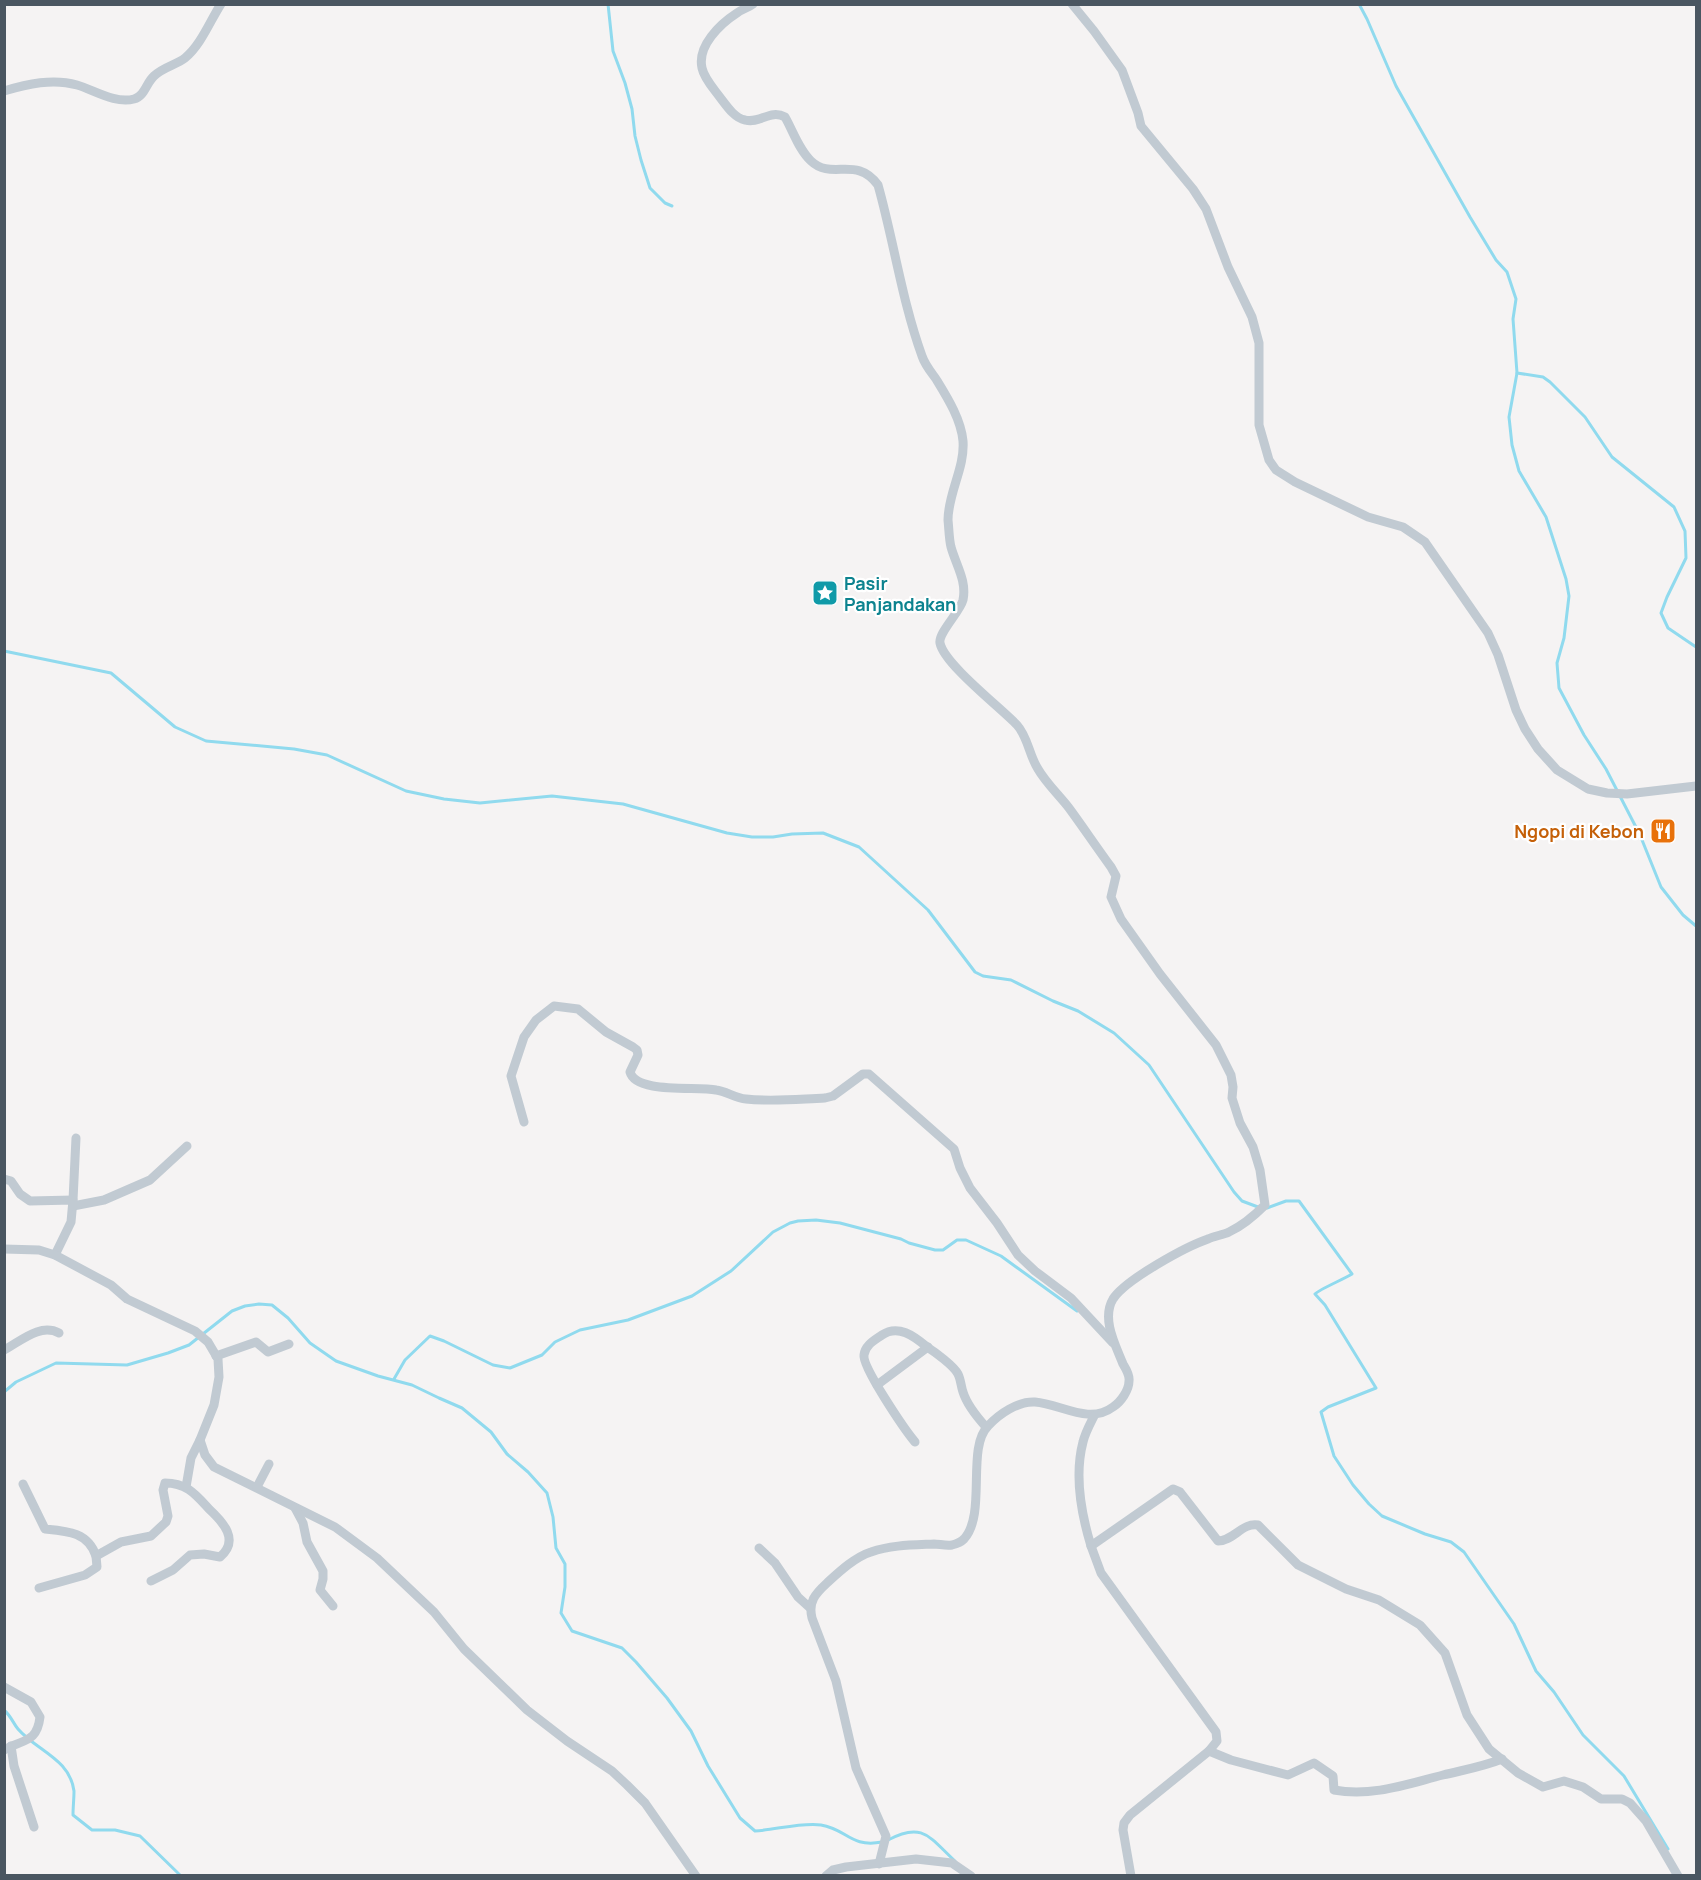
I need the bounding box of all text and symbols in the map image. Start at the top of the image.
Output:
place label: Pasir Panjandakan [844,571,956,616]
place icon: Pasir Panjandakan [810,578,840,608]
restaurant icon: Ngopi di Kebon [1648,816,1678,846]
place label: Ngopi di Kebon [1514,819,1644,843]

